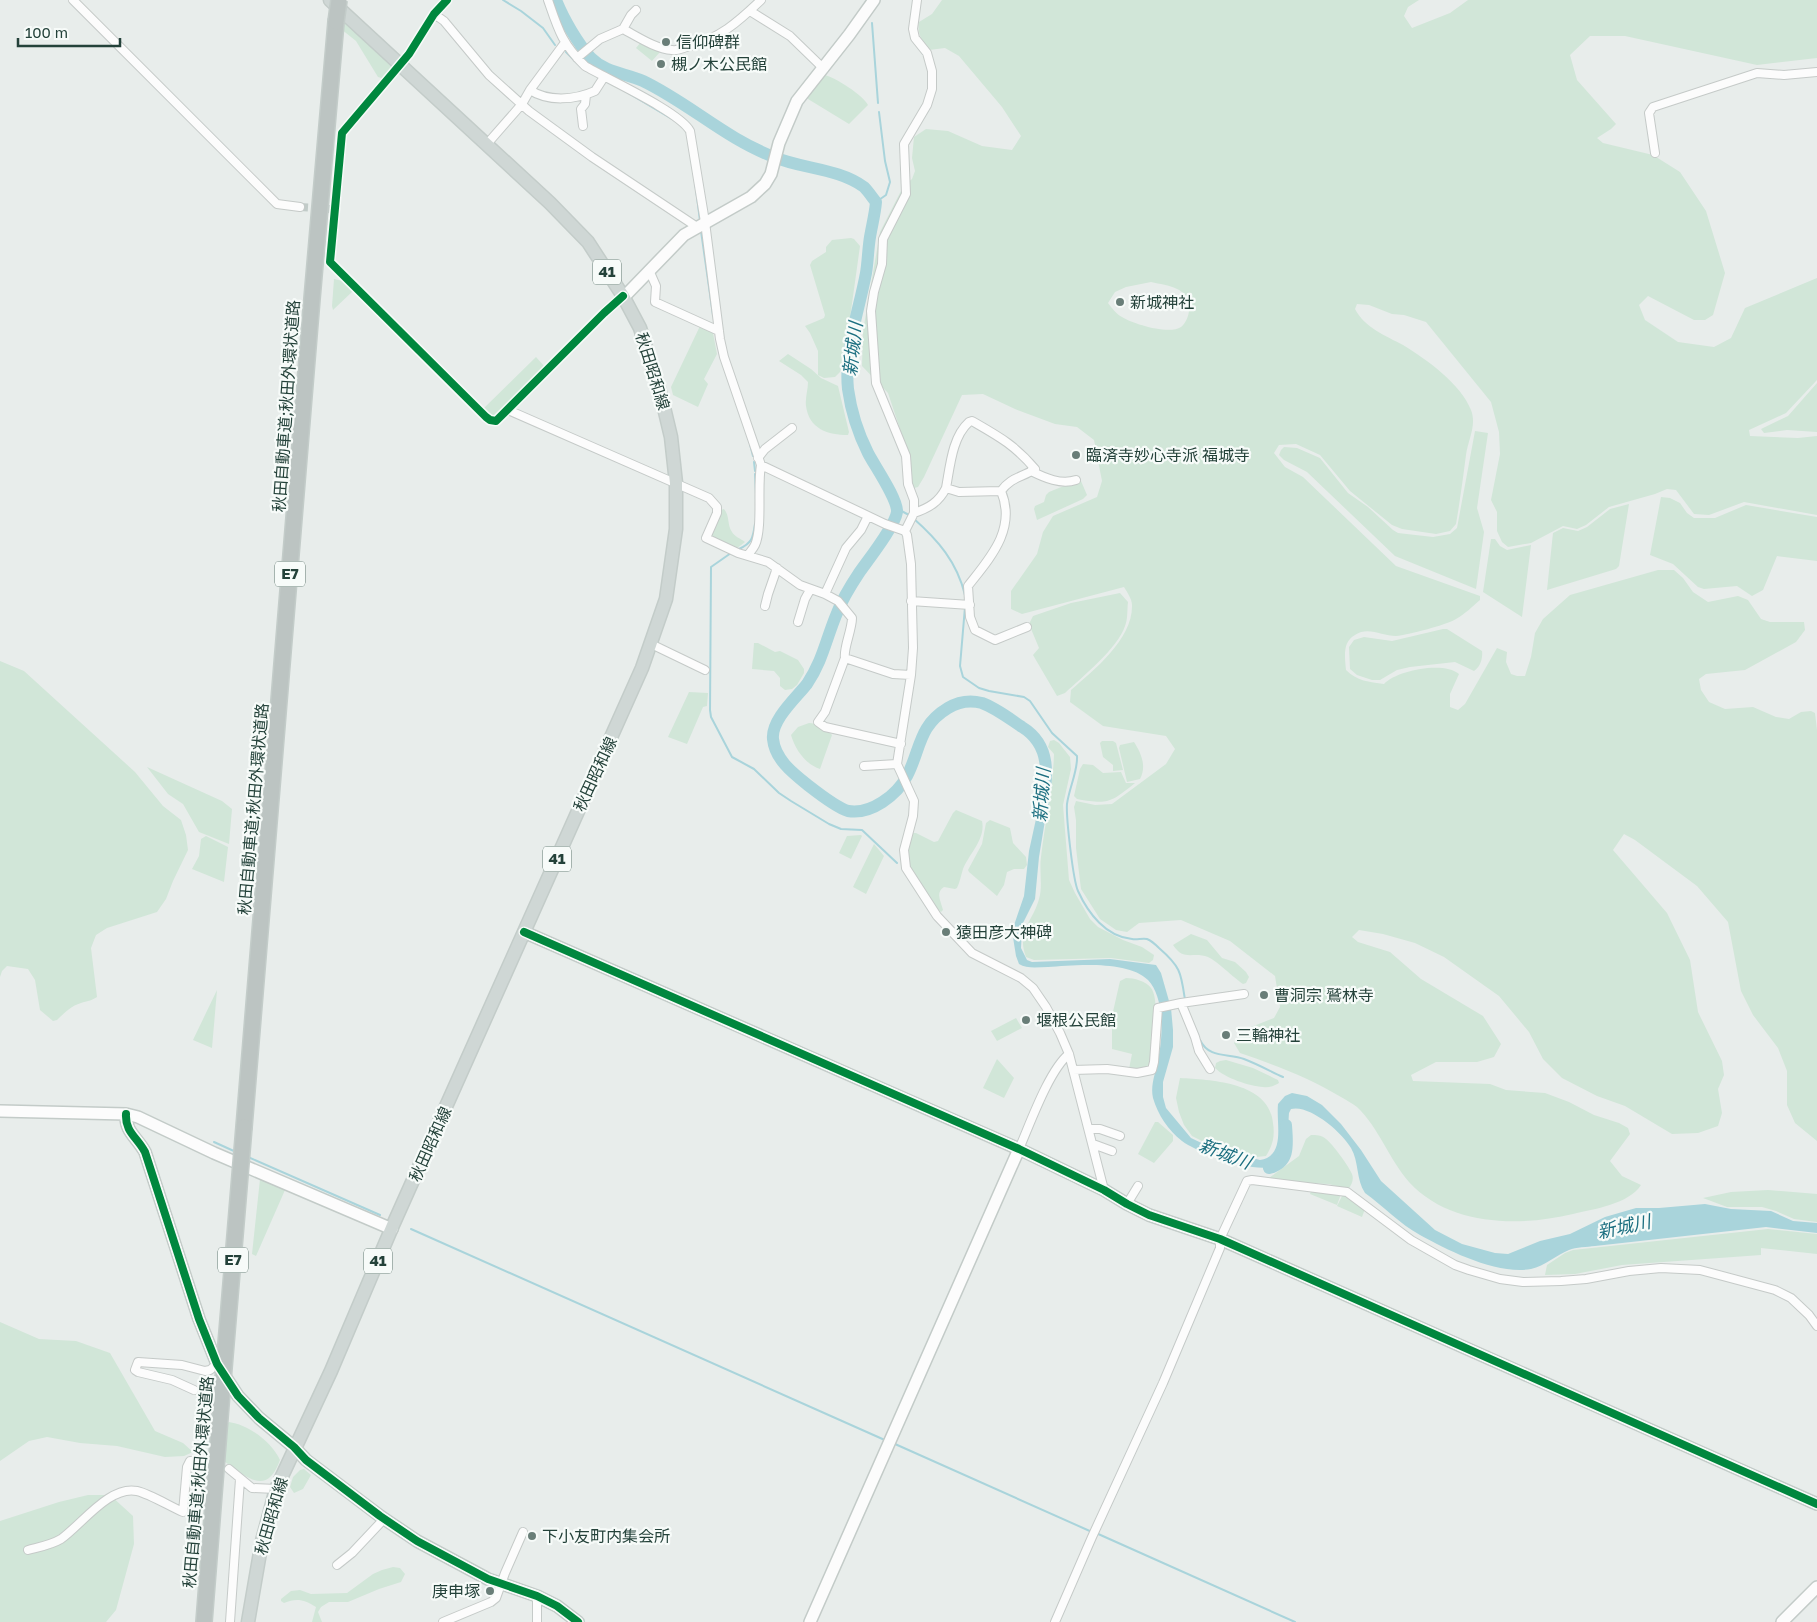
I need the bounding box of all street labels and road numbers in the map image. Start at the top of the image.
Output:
road number: 41 [593,260,621,284]
street label: 秋田自動車道;秋田外環状道路 [269,299,303,513]
street label: 秋田昭和線 [632,330,674,412]
road number: E7 [275,562,305,586]
street label: 秋田自動車道;秋田外環状道路 [234,702,272,916]
street label: 秋田昭和線 [569,734,621,814]
road number: 41 [543,846,571,872]
street label: 秋田昭和線 [405,1103,455,1185]
road number: E7 [218,1248,248,1272]
road number: 41 [364,1248,392,1274]
street label: 秋田自動車道;秋田外環状道路 [179,1375,217,1589]
street label: 秋田昭和線 [250,1475,292,1557]

